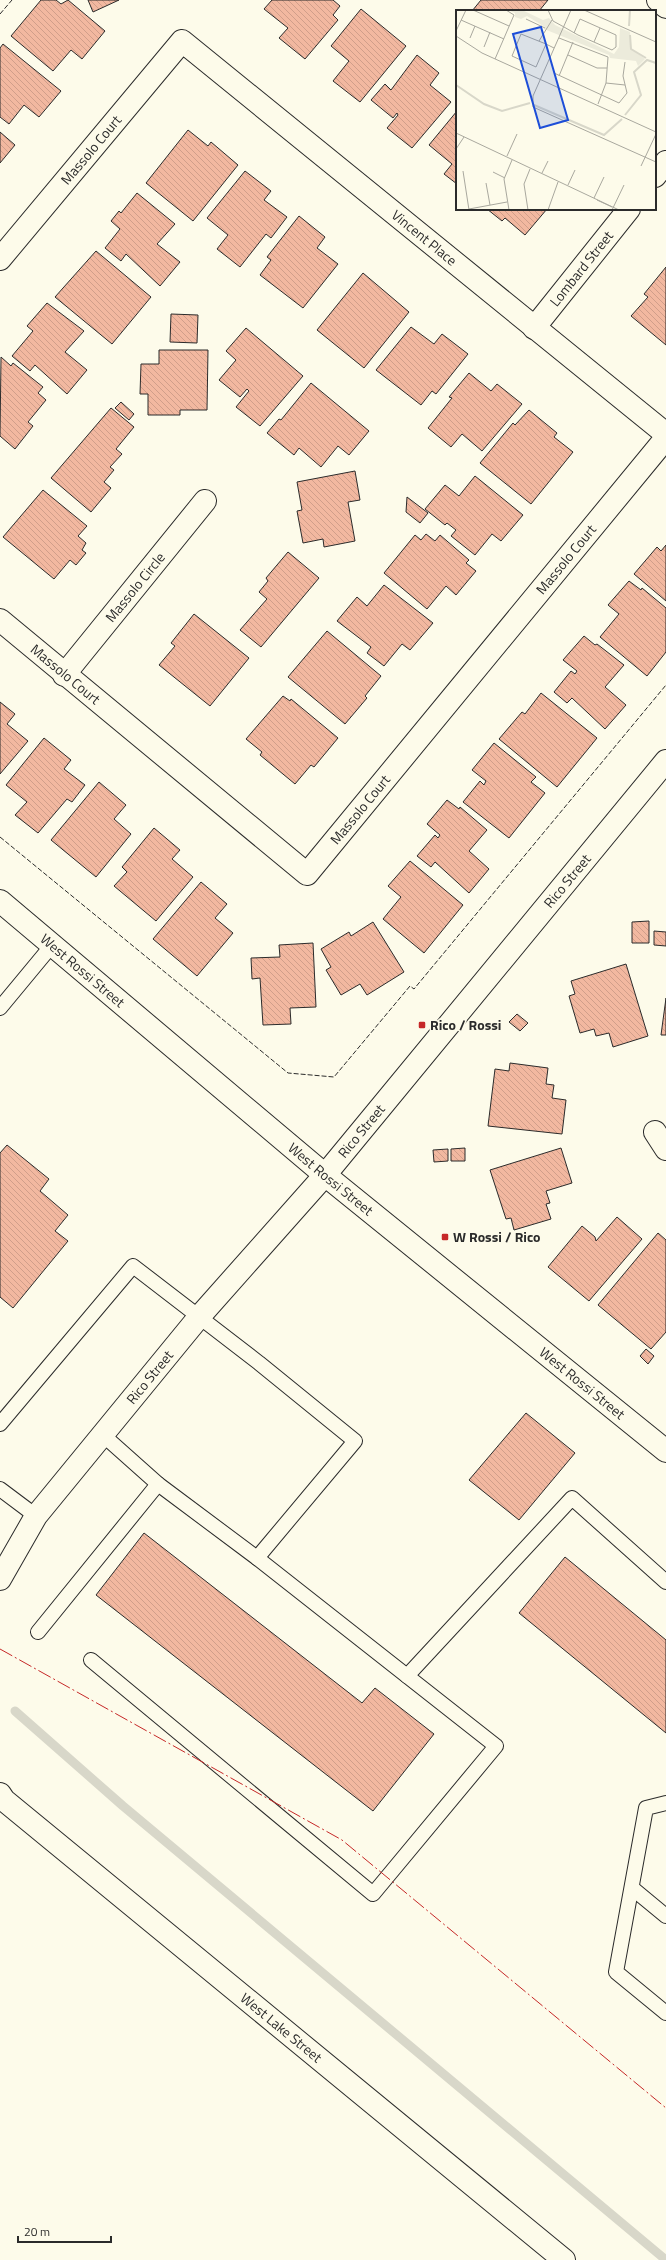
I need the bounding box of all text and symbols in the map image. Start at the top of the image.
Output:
inset map [456,10,656,210]
street label: Massolo Court [55,110,126,189]
street label: Vincent Place [387,204,462,270]
street label: Lombard Street [544,226,618,311]
street label: Massolo Court [531,519,601,599]
street label: Massolo Circle [100,547,170,626]
street label: Massolo Court [26,639,105,709]
street label: Massolo Court [325,770,395,849]
street label: Rico Street [538,849,595,912]
street label: West Rossi Street [36,928,130,1012]
place label: Rico / Rossi [430,1014,501,1035]
marker: Rico / Rossi [417,1020,427,1030]
street label: Rico Street [332,1099,389,1162]
street label: West Rossi Street [284,1137,378,1220]
place label: W Rossi / Rico [453,1226,541,1247]
marker: W Rossi / Rico [440,1232,450,1242]
street label: West Rossi Street [535,1342,630,1424]
street label: Rico Street [121,1345,178,1408]
street label: West Lake Street [236,1987,327,2067]
scale bar [18,2218,111,2244]
text: 20 m [24,2222,50,2241]

